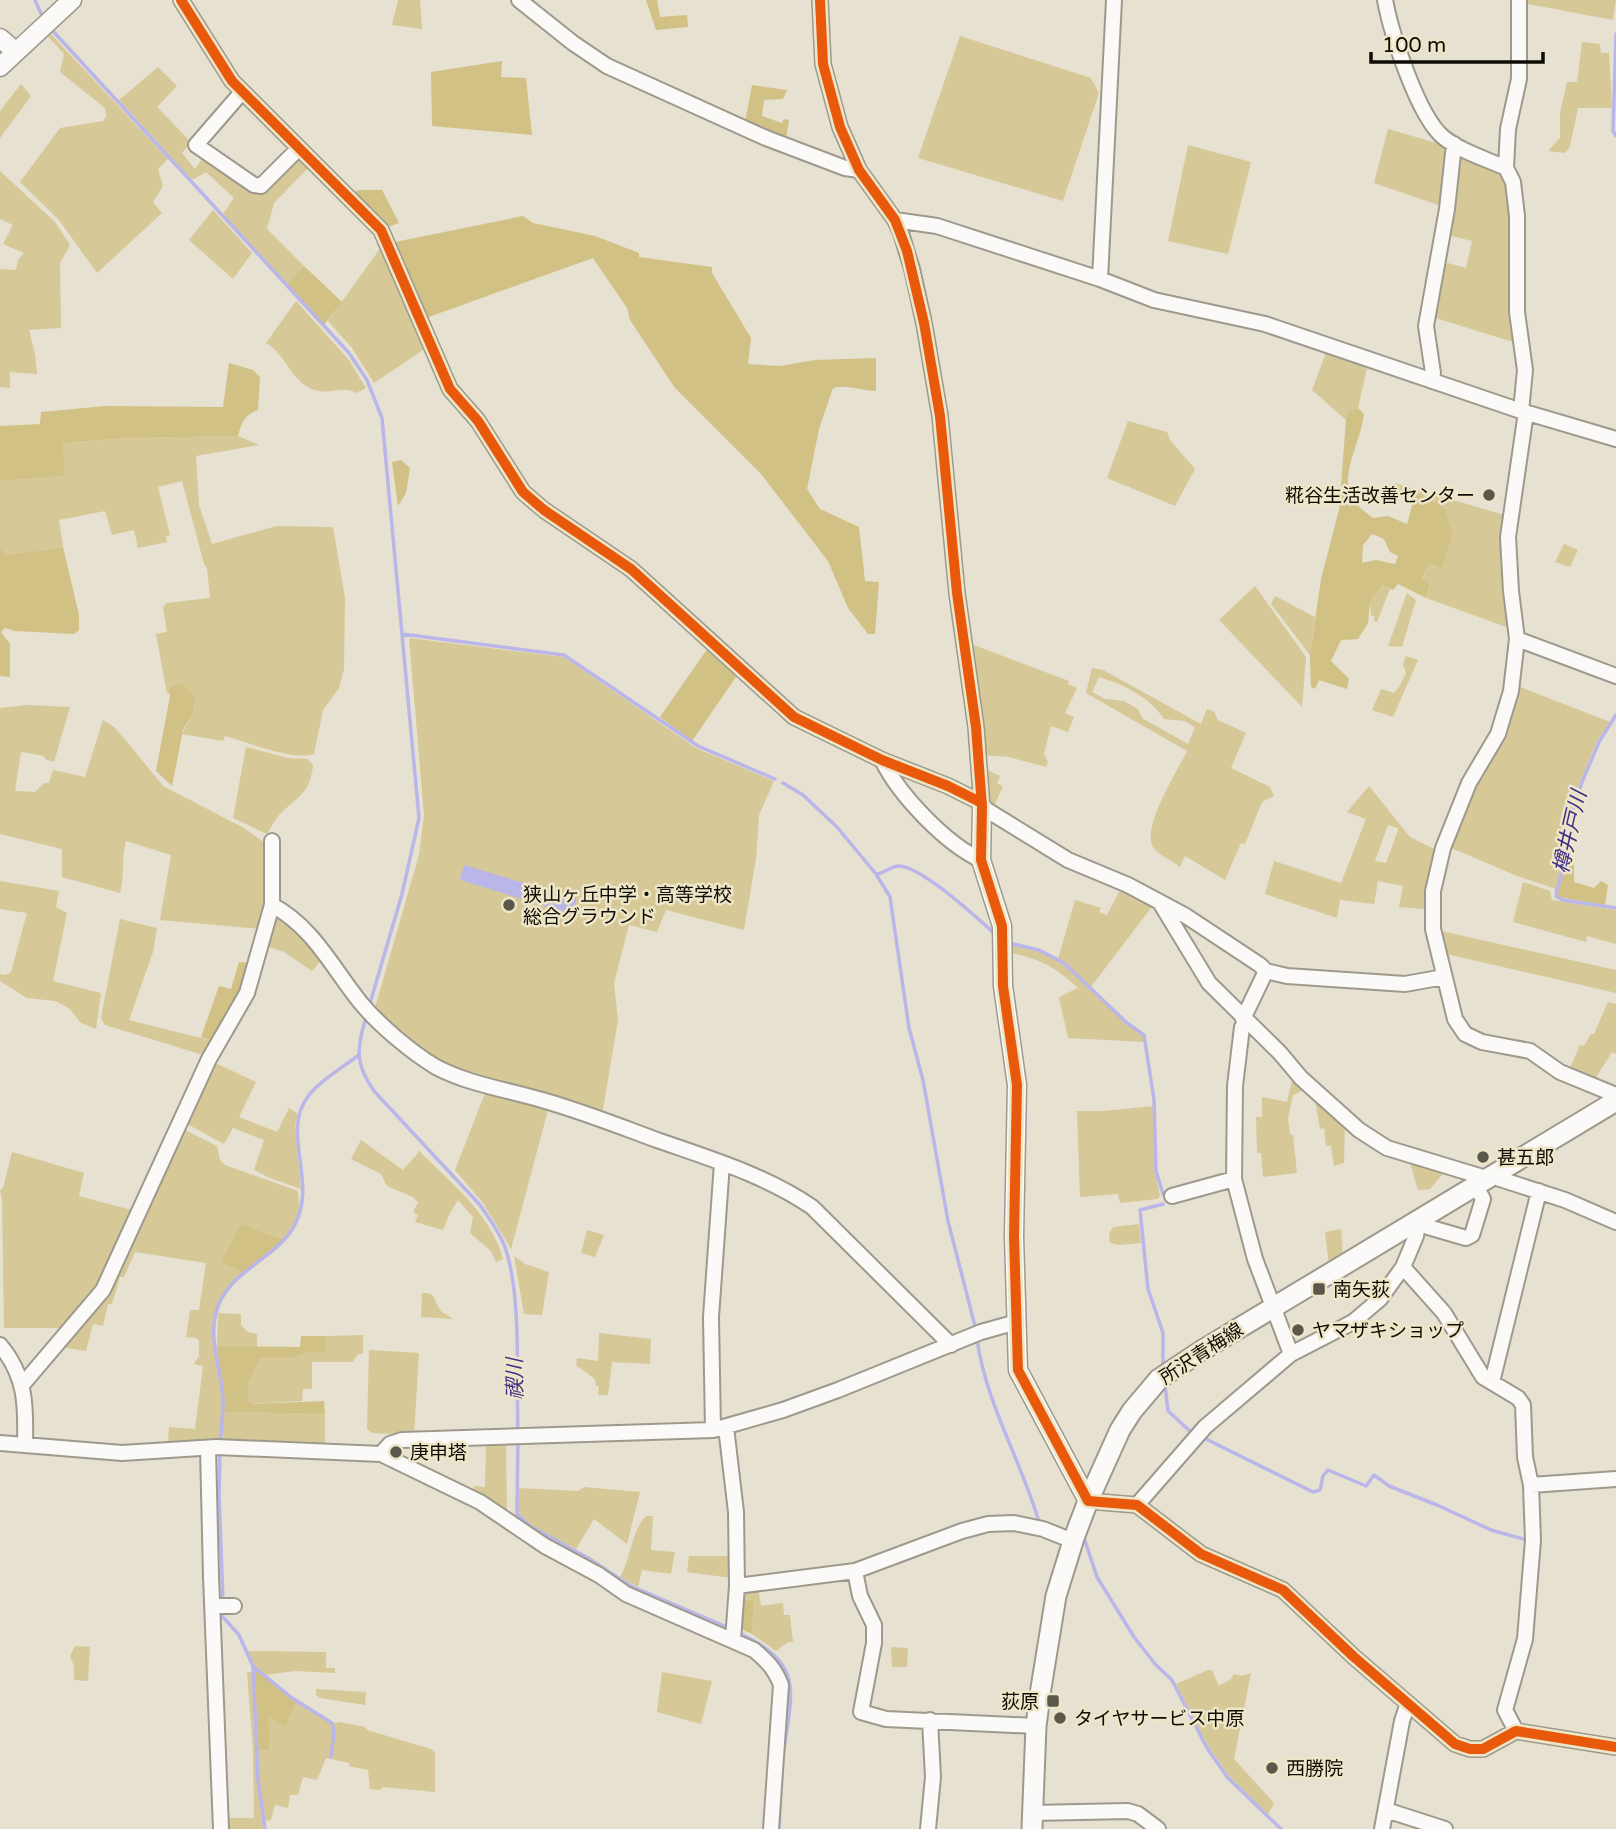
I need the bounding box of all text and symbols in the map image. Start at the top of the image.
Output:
scale bar [1371,21,1542,65]
text: 100 m [1382,33,1446,58]
place label: 糀谷生活改善センター [1285,485,1475,507]
marker: 糀谷生活改善センター [1481,487,1497,503]
water label: 樽井戸川 [1549,786,1593,876]
place label: 狭山ヶ丘中学・高等学校 総合グラウンド [523,884,732,928]
marker: 狭山ヶ丘中学・高等学校 総合グラウンド [501,897,517,913]
place label: 甚五郎 [1497,1147,1554,1169]
marker: 甚五郎 [1475,1149,1491,1165]
place label: 南矢荻 [1333,1279,1390,1301]
marker: 南矢荻 [1311,1281,1327,1297]
street label: 所沢青梅線 [1156,1319,1247,1389]
place label: ヤマザキショップ [1312,1320,1464,1342]
marker: ヤマザキショップ [1290,1322,1306,1338]
water label: 禊川 [503,1356,528,1400]
place label: 庚申塔 [410,1442,467,1464]
marker: 庚申塔 [388,1444,404,1460]
place label: 荻原 [1001,1691,1039,1713]
marker: 荻原 [1045,1693,1061,1709]
place label: タイヤサービス中原 [1074,1708,1244,1730]
marker: タイヤサービス中原 [1052,1710,1068,1726]
place label: 西勝院 [1286,1758,1343,1780]
marker: 西勝院 [1264,1760,1280,1776]

